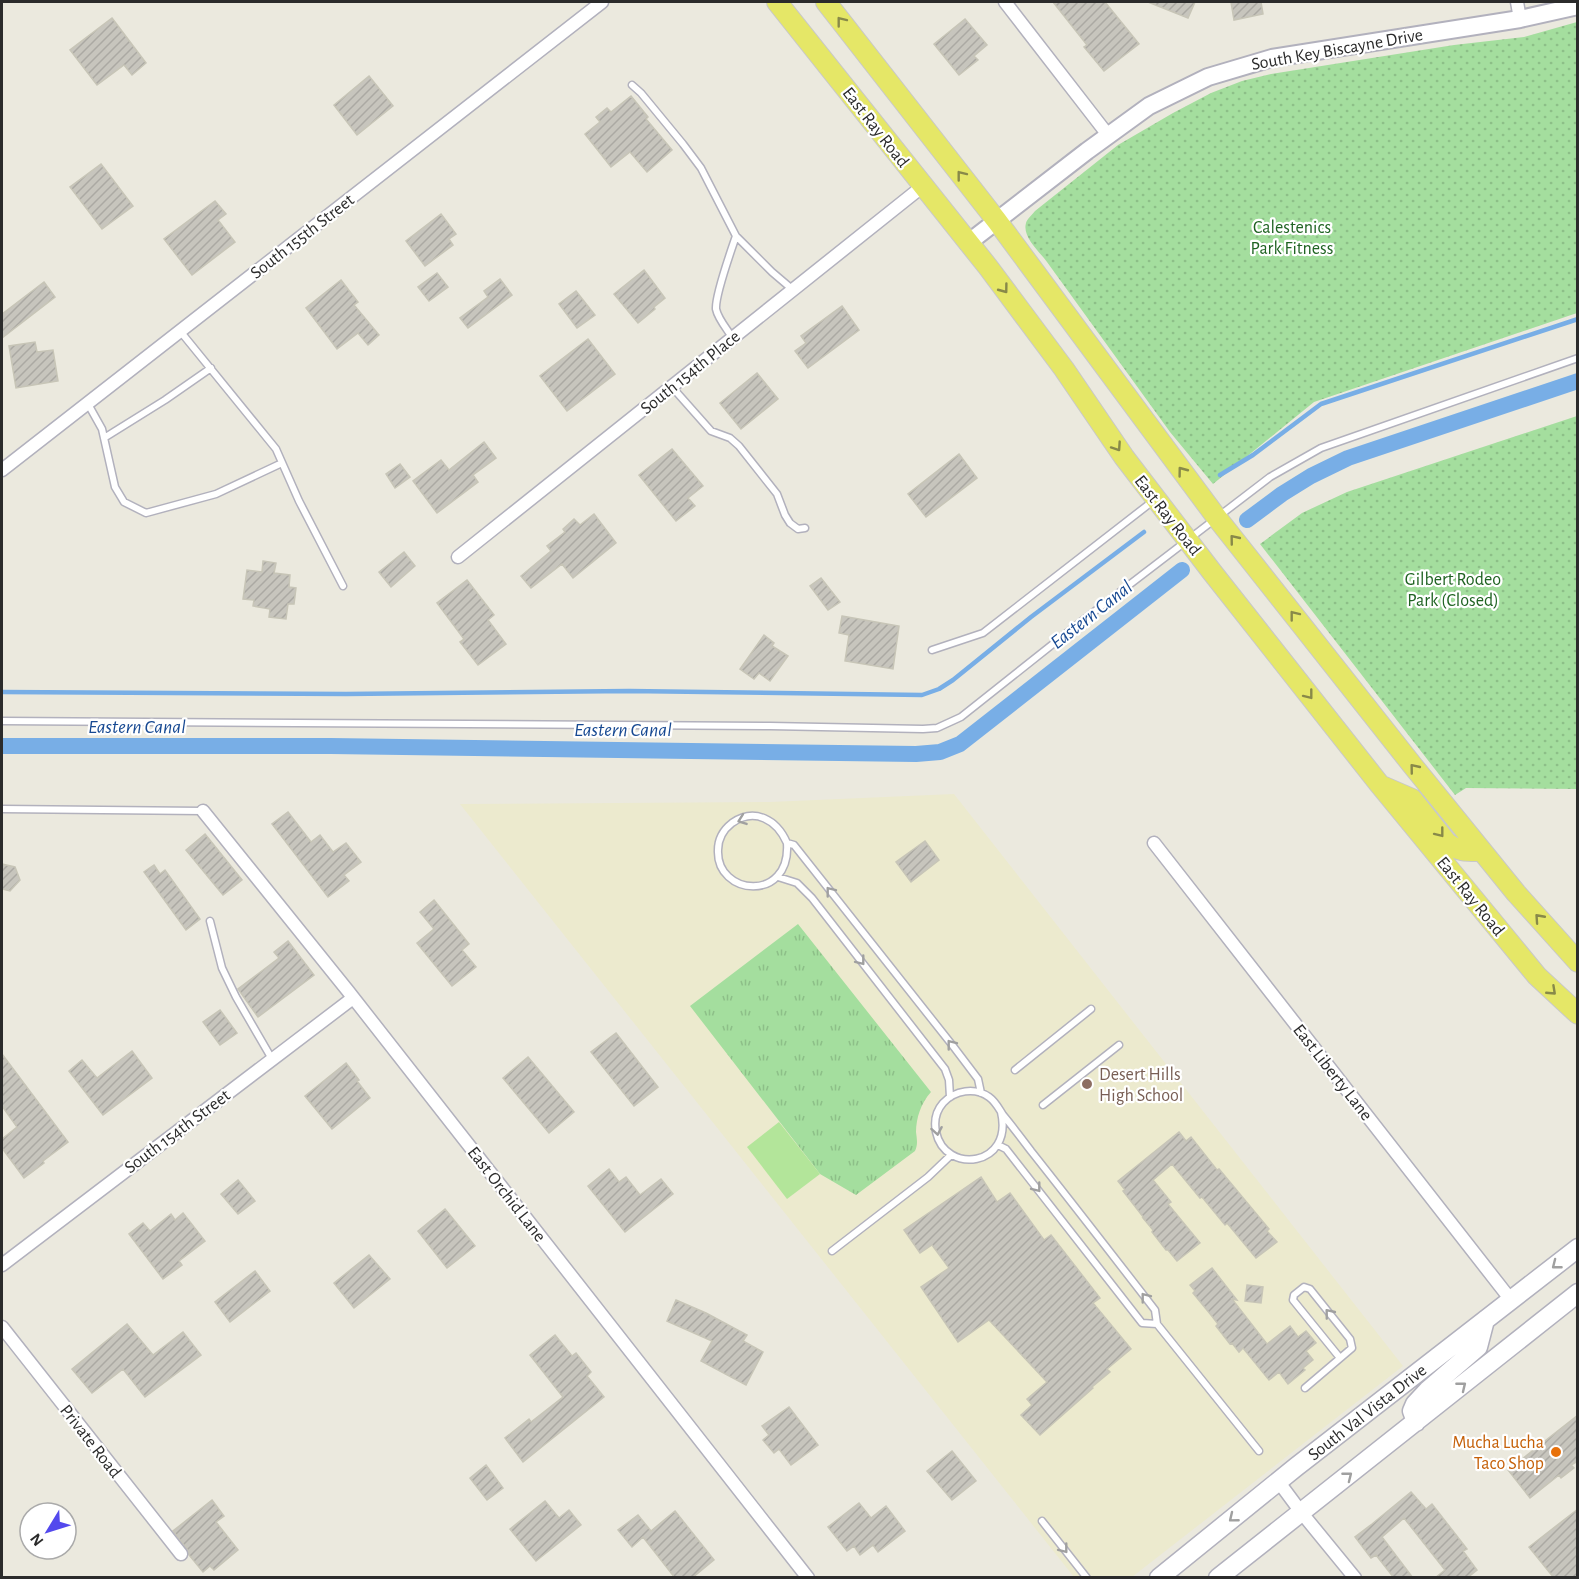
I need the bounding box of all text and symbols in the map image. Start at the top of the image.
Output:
one-way arrow [838,17,849,28]
street label: South Key Biscayne Drive [1250,26,1424,74]
street label: East Ray Road [839,84,912,171]
one-way arrow [958,171,969,182]
street label: South 155th Street [247,191,358,283]
park label: Calestenics Park Fitness [1251,219,1333,258]
one-way arrow [997,282,1008,293]
street label: South 154th Place [638,327,744,418]
one-way arrow [1110,441,1121,452]
one-way arrow [1179,466,1190,477]
street label: East Ray Road [1131,472,1204,559]
one-way arrow [1230,534,1241,545]
park label: Gilbert Rodeo Park (Closed) [1405,571,1501,610]
water label: Eastern Canal [1047,577,1136,653]
one-way arrow [1291,610,1302,621]
one-way arrow [1301,688,1312,699]
water label: Eastern Canal [88,717,186,737]
water label: Eastern Canal [574,720,672,740]
one-way arrow [1411,764,1422,775]
one-way arrow [737,812,748,825]
one-way arrow [1432,827,1443,838]
street label: East Ray Road [1433,854,1507,940]
one-way arrow [826,886,837,897]
one-way arrow [1535,915,1546,925]
one-way arrow [853,954,864,965]
one-way arrow [1545,983,1556,994]
street label: East Liberty Lane [1289,1021,1375,1124]
one-way arrow [947,1040,958,1051]
place label: Desert Hills High School [1099,1066,1183,1105]
marker: Desert Hills High School [1080,1077,1094,1091]
street label: South 154th Street [121,1086,234,1177]
one-way arrow [930,1125,943,1135]
street label: East Orchid Lane [464,1144,549,1246]
one-way arrow [1029,1181,1040,1192]
one-way arrow [1552,1258,1563,1269]
one-way arrow [1142,1293,1153,1304]
one-way arrow [1325,1309,1336,1320]
street label: South Val Vista Drive [1305,1361,1430,1464]
one-way arrow [1455,1382,1466,1393]
street label: Private Road [56,1402,124,1482]
place label: Mucha Lucha Taco Shop [1452,1434,1544,1473]
marker: Mucha Lucha Taco Shop [1549,1445,1563,1459]
one-way arrow [1341,1472,1352,1483]
north arrow [18,1501,78,1561]
one-way arrow [1229,1510,1240,1521]
text: N [27,1530,47,1549]
one-way arrow [1057,1542,1068,1553]

